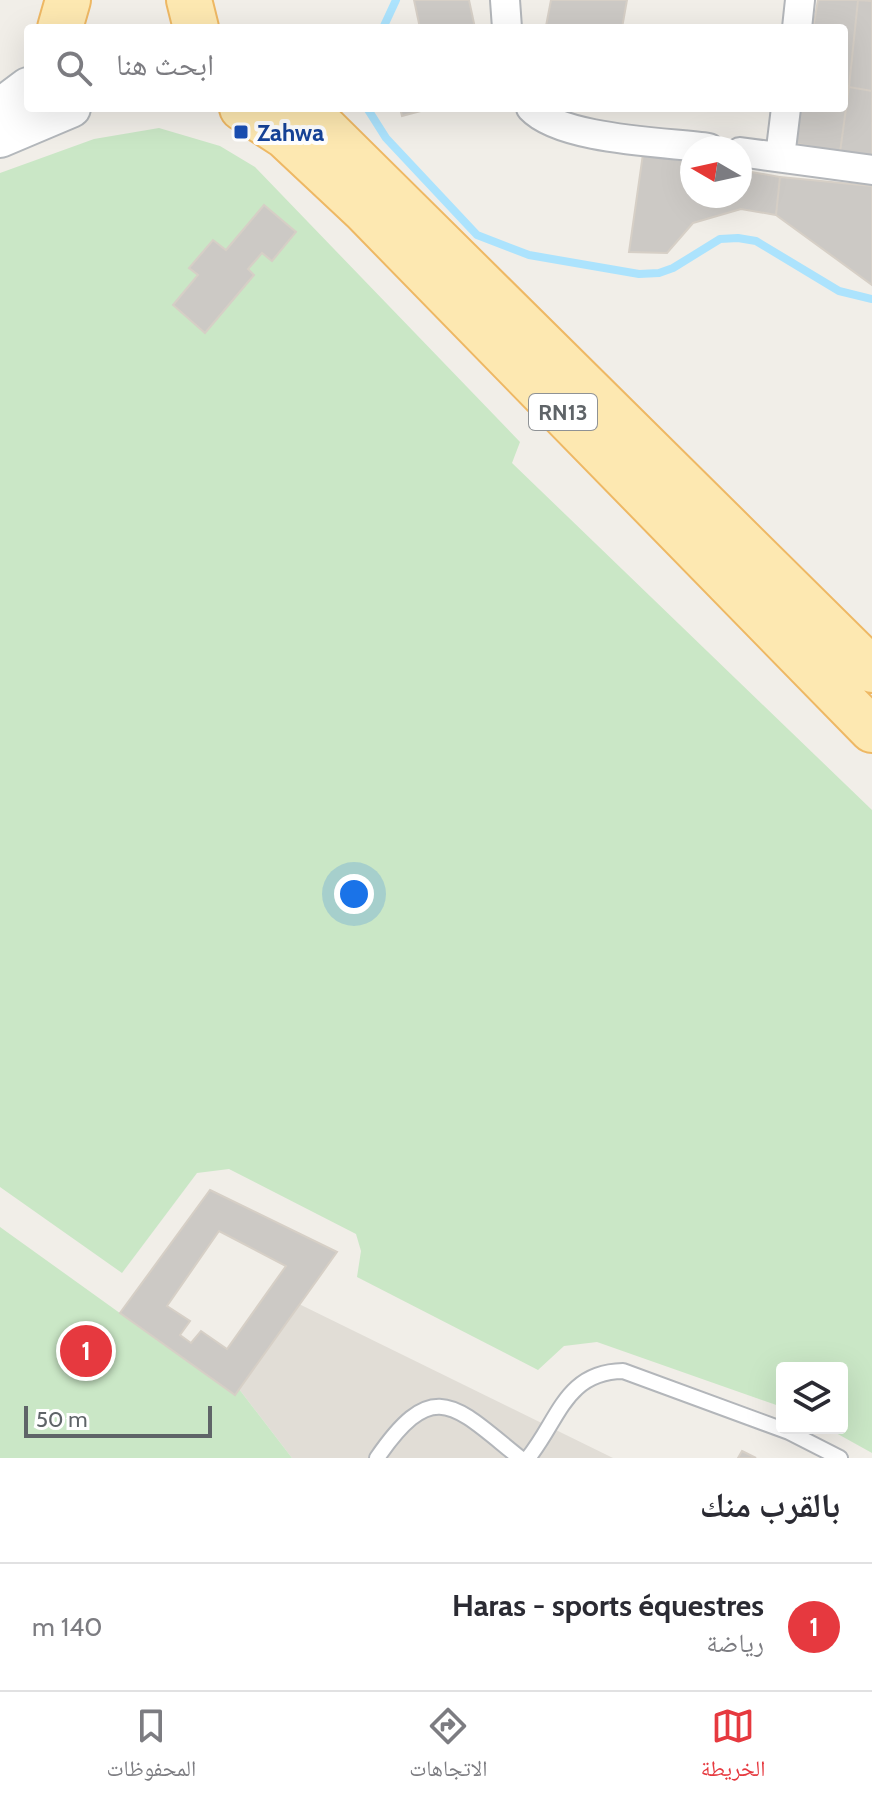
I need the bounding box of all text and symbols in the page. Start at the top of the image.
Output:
search box [24,24,848,112]
icon: search [52,46,96,90]
text: ابحث هنا [116,46,214,83]
place label: Zahwa [257,118,324,147]
marker: Zahwa [232,123,250,141]
north arrow [680,136,752,208]
road number: RN13 [529,394,597,430]
your location [334,874,374,914]
pin: 1 [60,1321,112,1381]
map controls [776,1362,848,1434]
button: layers [776,1362,848,1434]
scale bar [24,1402,212,1438]
text: 50 m [36,1406,88,1433]
text: بالقرب منك [700,1484,840,1526]
text: Haras - sports équestres [452,1587,764,1624]
text: 140 m [32,1611,102,1643]
text: 1 [809,1611,819,1643]
text: رياضة [706,1627,764,1659]
tab: المحفوظات [107,1704,196,1790]
tab: الاتجاهات [409,1704,487,1790]
tab: الخريطة [701,1704,765,1790]

